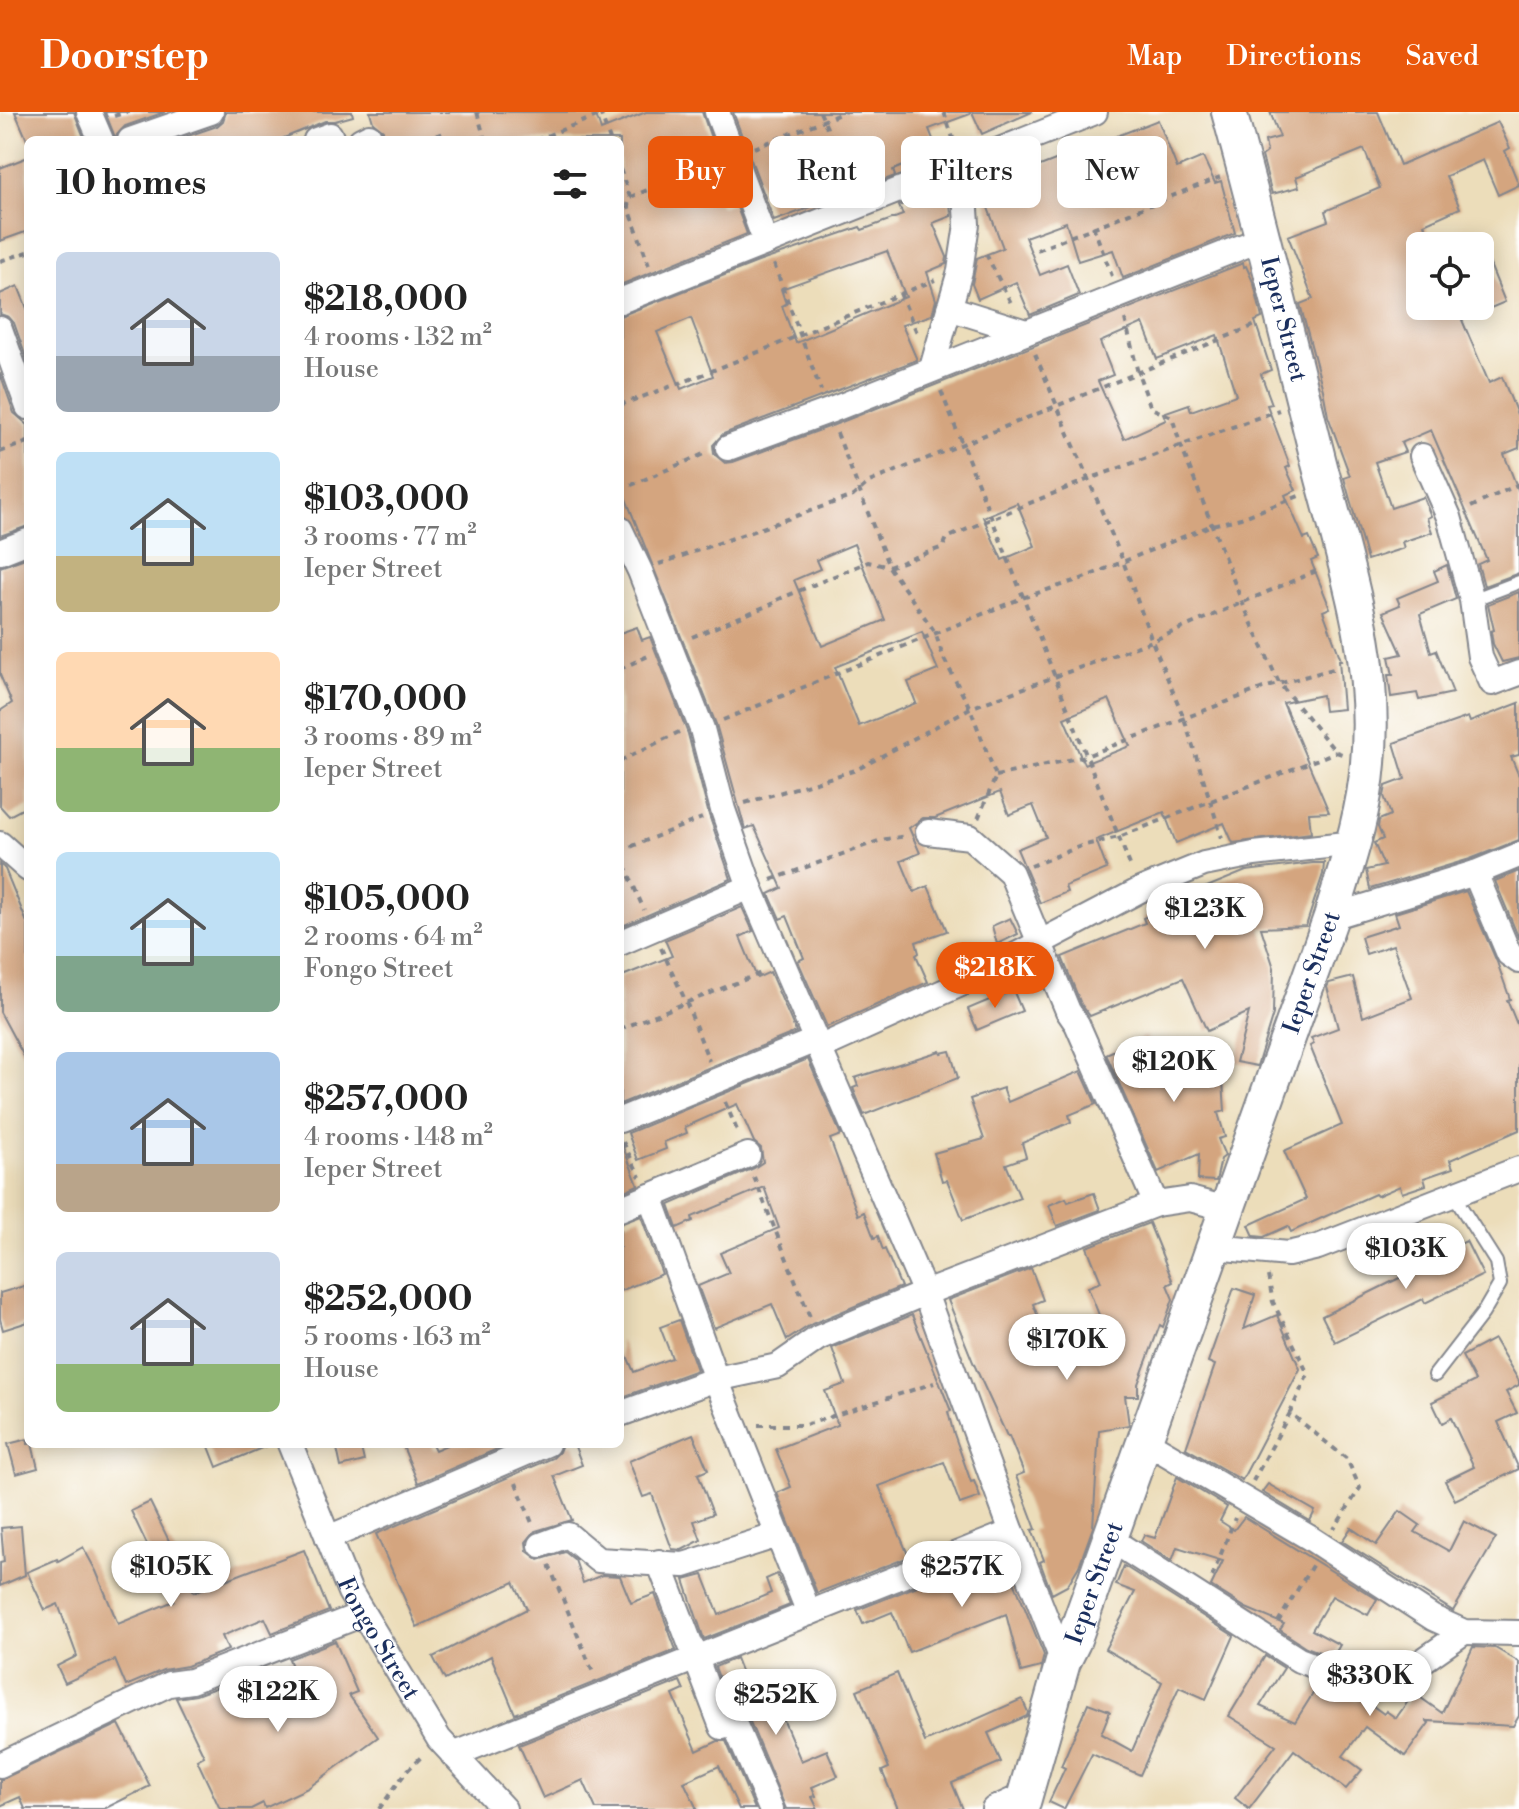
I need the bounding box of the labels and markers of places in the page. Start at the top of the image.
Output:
pin: $123K [1149,883,1261,951]
pin: $218K [939,942,1051,1010]
pin: $120K [1118,1036,1230,1104]
pin: $103K [1350,1223,1462,1291]
pin: $170K [1011,1314,1123,1382]
pin: $105K [115,1541,227,1609]
pin: $257K [906,1541,1018,1609]
pin: $330K [1314,1650,1426,1718]
pin: $122K [222,1666,334,1734]
pin: $252K [720,1669,832,1737]

